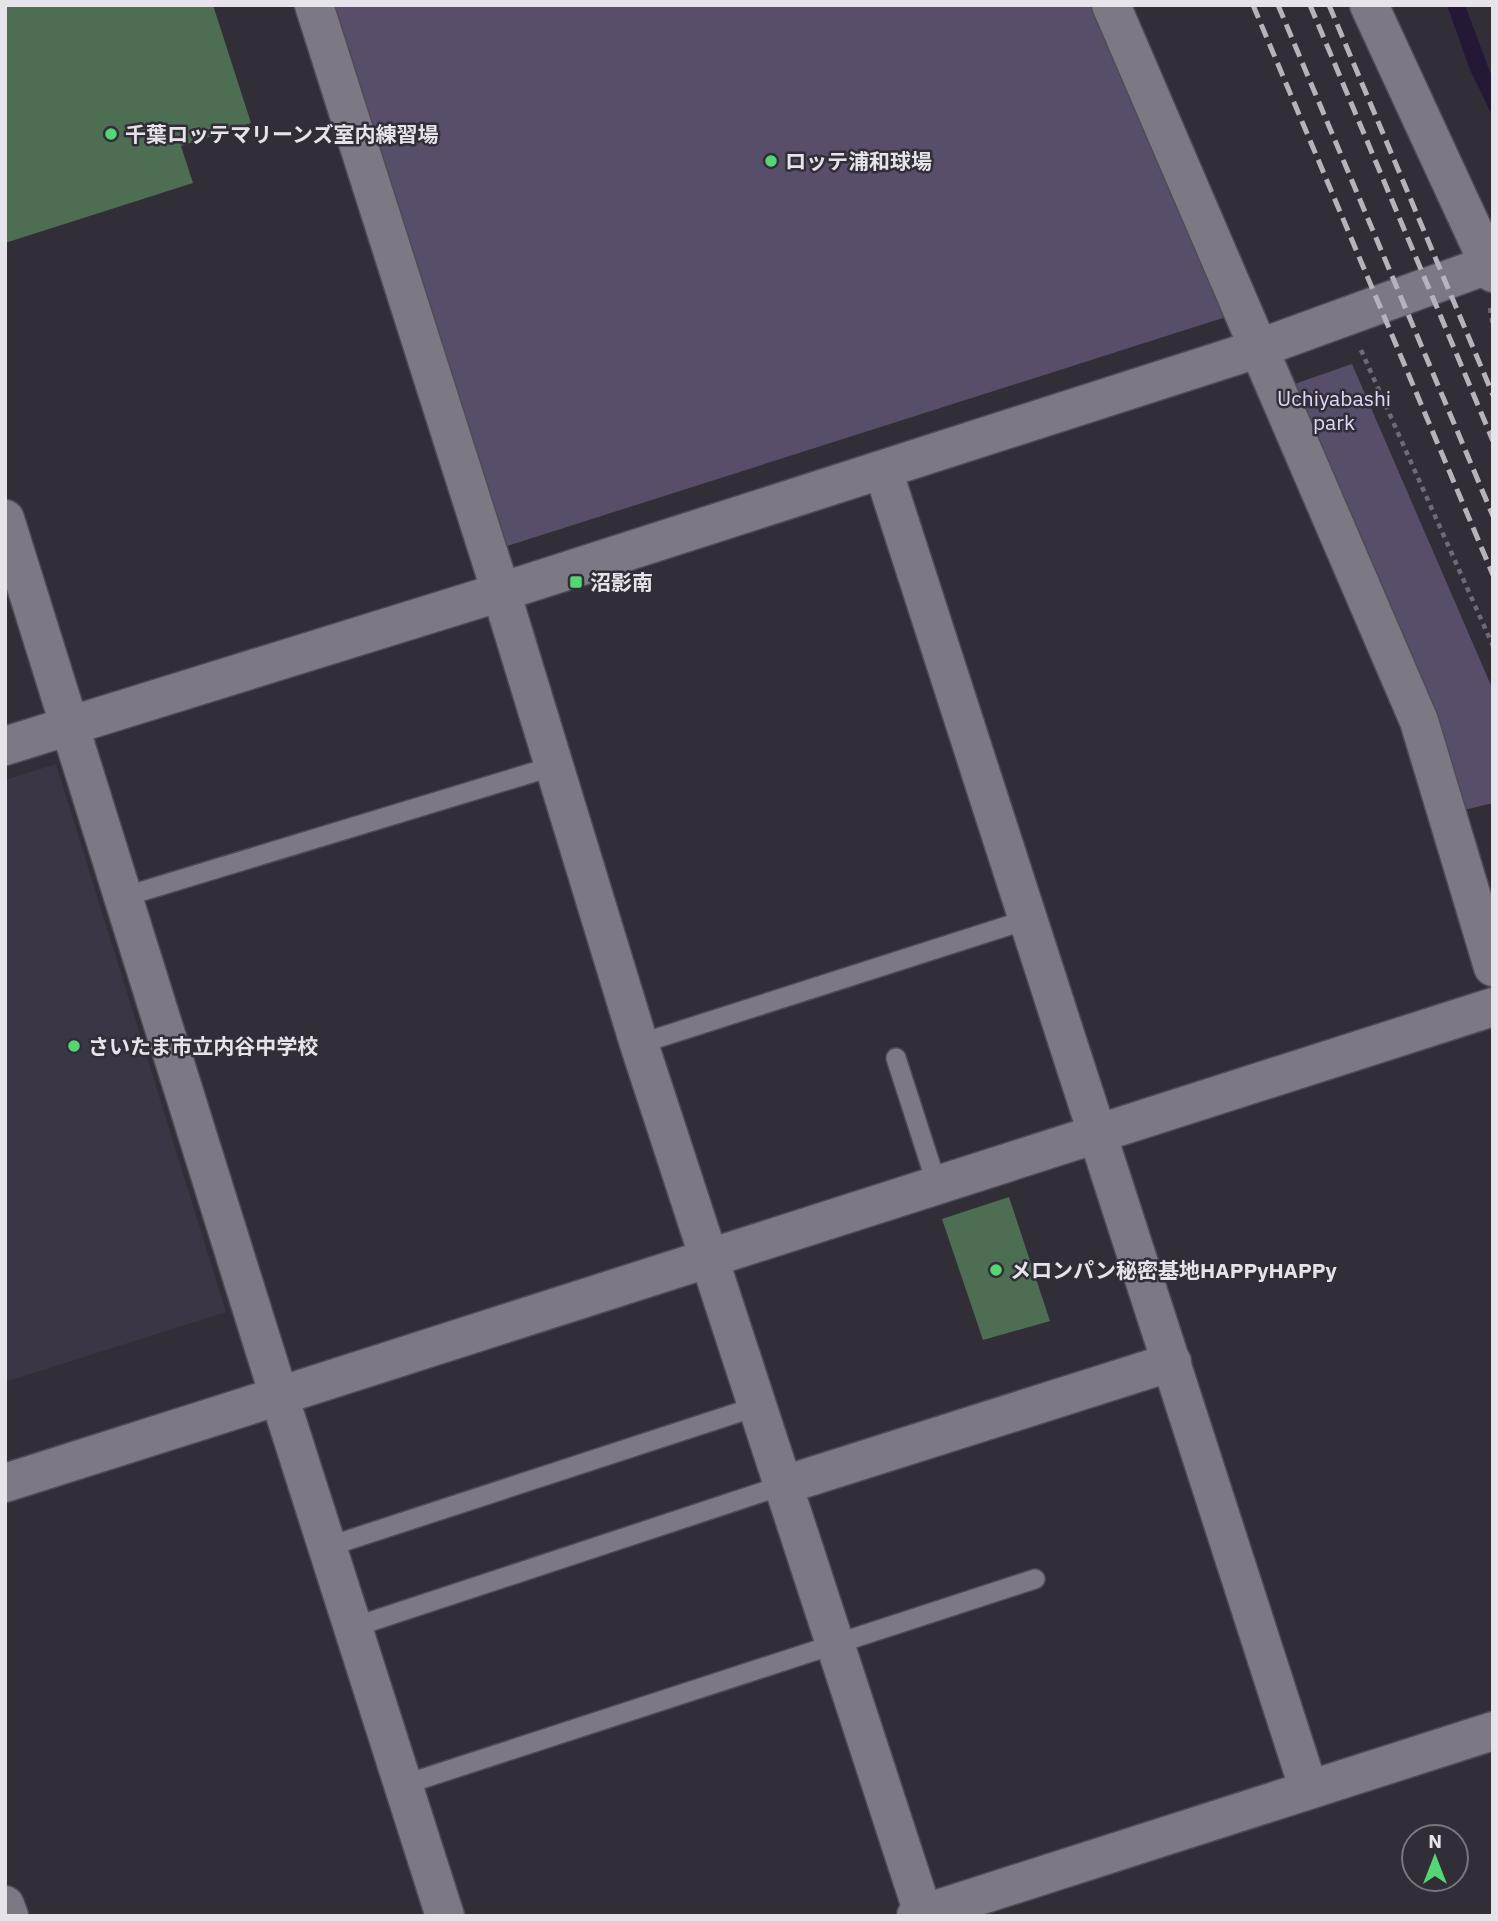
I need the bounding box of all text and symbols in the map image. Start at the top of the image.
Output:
place label: 千葉ロッテマリーンズ室内練習場 [125,120,439,148]
marker: 千葉ロッテマリーンズ室内練習場 [103,126,119,142]
place label: ロッテ浦和球場 [785,147,932,175]
marker: ロッテ浦和球場 [763,153,779,169]
park label: Uchiyabashi park [1277,384,1391,436]
place label: 沼影南 [590,568,653,596]
marker: 沼影南 [568,574,584,590]
place label: さいたま市立内谷中学校 [88,1032,318,1060]
marker: さいたま市立内谷中学校 [66,1038,82,1054]
place label: メロンパン秘密基地HAPPyHAPPy [1010,1256,1338,1284]
marker: メロンパン秘密基地HAPPyHAPPy [988,1262,1004,1278]
north arrow [1400,1823,1470,1893]
text: N [1428,1829,1442,1853]

